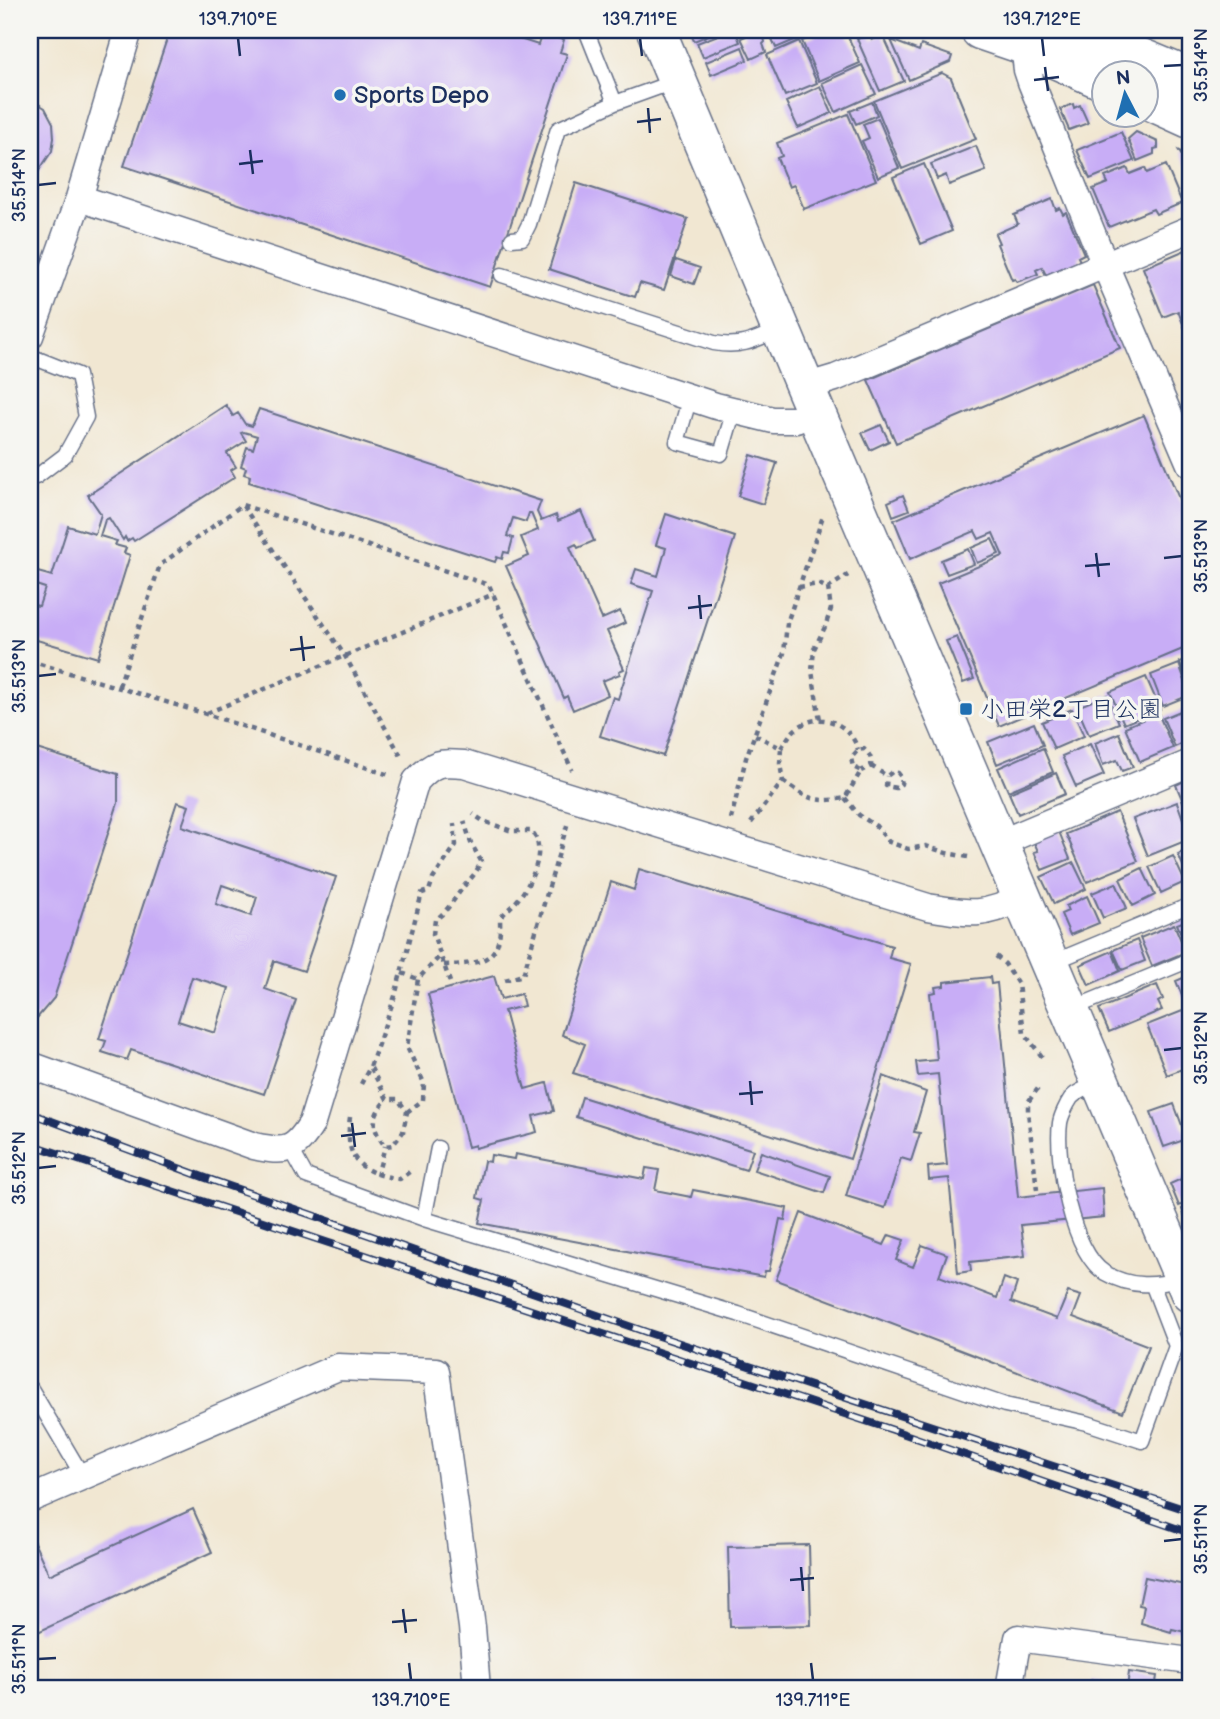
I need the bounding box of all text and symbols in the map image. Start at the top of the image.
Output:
text: 139.710°E [199,9,277,30]
text: 139.711°E [603,9,678,30]
text: 139.712°E [1003,9,1081,30]
text: 35.514°N [1191,28,1212,102]
north arrow [1090,60,1160,130]
text: N [1115,66,1132,91]
place label: Sports Depo [354,81,489,110]
marker: Sports Depo [332,87,348,103]
text: 35.514°N [9,148,30,222]
text: 35.513°N [1191,519,1212,593]
text: 35.513°N [9,639,30,713]
place label: 小田栄2丁目公園 [980,695,1162,724]
marker: 小田栄2丁目公園 [958,701,974,717]
text: 35.512°N [1191,1011,1212,1085]
text: 35.512°N [9,1131,30,1205]
text: 35.511°N [1191,1504,1212,1574]
text: 35.511°N [9,1624,30,1694]
text: 139.710°E [372,1690,450,1711]
text: 139.711°E [776,1690,851,1711]

